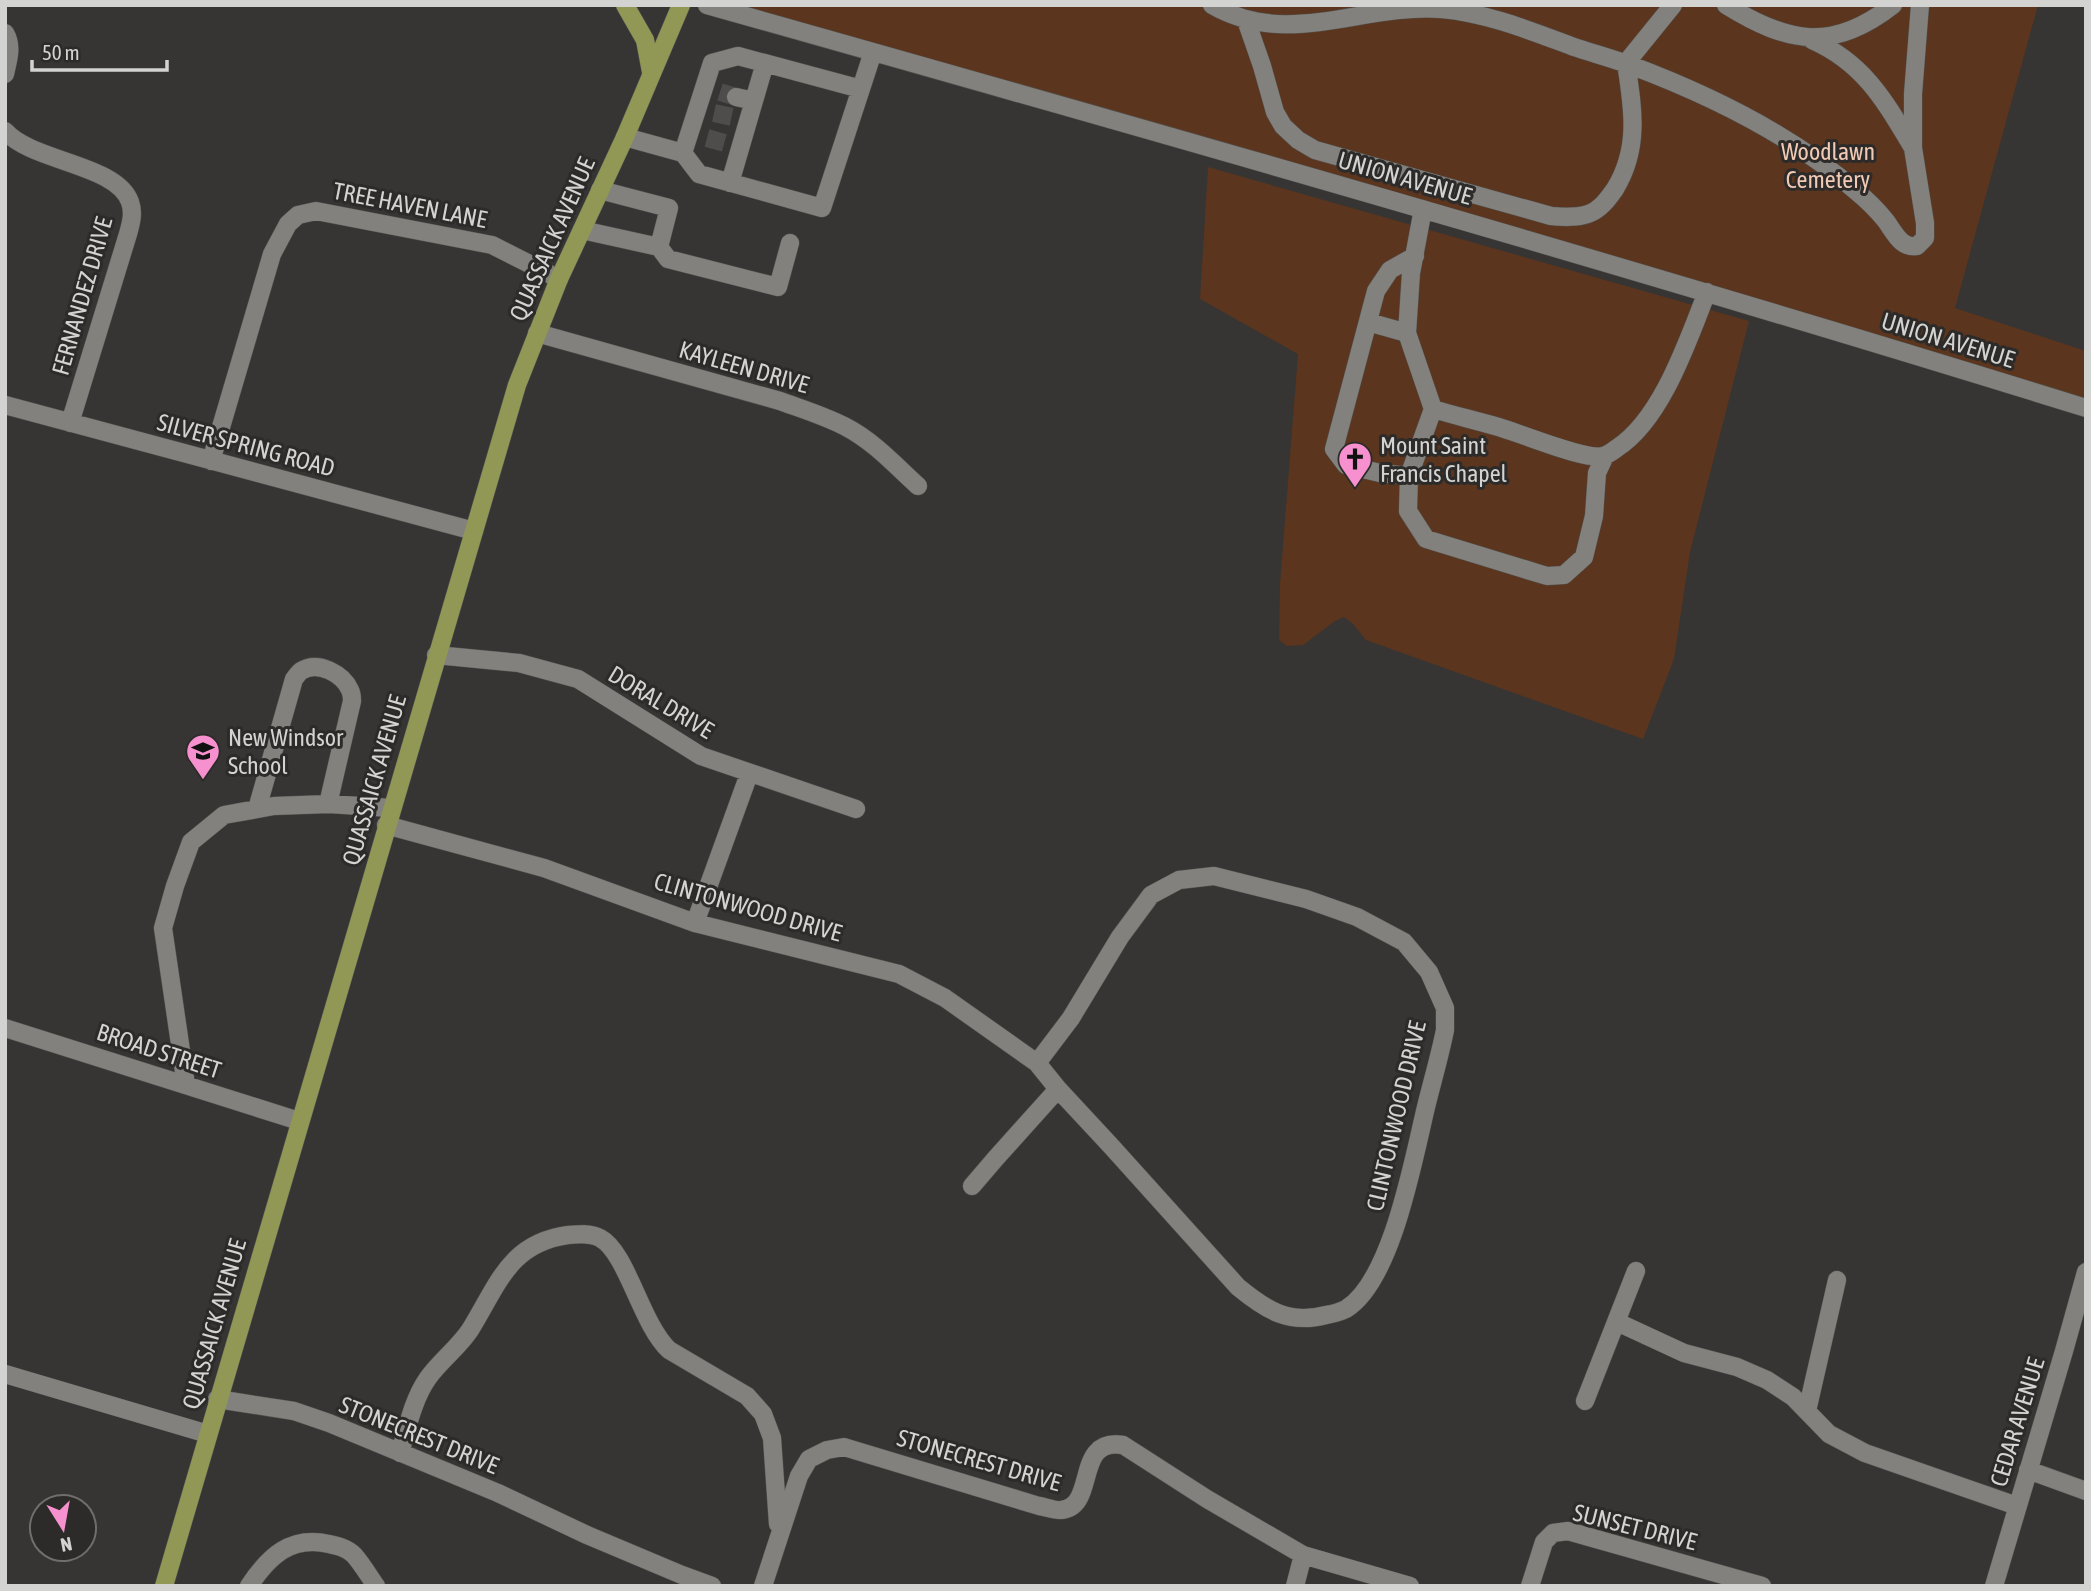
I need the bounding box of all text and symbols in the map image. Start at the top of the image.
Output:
scale bar [32,28,166,72]
text: 50 m [42,40,80,64]
park label: Woodlawn Cemetery [1781,138,1875,193]
street label: UNION AVENUE [1335,146,1475,210]
street label: QUASSAICK AVENUE [504,153,600,325]
street label: TREE HAVEN LANE [331,177,489,233]
street label: FERNANDEZ DRIVE [47,214,117,378]
street label: UNION AVENUE [1878,307,2018,373]
street label: KAYLEEN DRIVE [676,336,812,398]
street label: SILVER SPRING ROAD [154,408,338,482]
place label: Mount Saint Francis Chapel [1380,432,1508,487]
church icon: Mount Saint Francis Chapel [1336,440,1374,489]
street label: DORAL DRIVE [604,660,718,744]
street label: QUASSAICK AVENUE [337,692,411,868]
place label: New Windsor School [228,724,344,779]
school or university icon: New Windsor School [184,732,222,781]
street label: CLINTONWOOD DRIVE [651,867,845,947]
street label: BROAD STREET [93,1018,225,1084]
street label: CLINTONWOOD DRIVE [1361,1018,1431,1214]
street label: QUASSAICK AVENUE [177,1236,251,1412]
street label: CEDAR AVENUE [1985,1354,2049,1490]
street label: STONECREST DRIVE [336,1391,502,1479]
street label: STONECREST DRIVE [894,1424,1064,1496]
north arrow [28,1493,98,1563]
street label: SUNSET DRIVE [1571,1499,1699,1555]
text: N [59,1533,74,1557]

